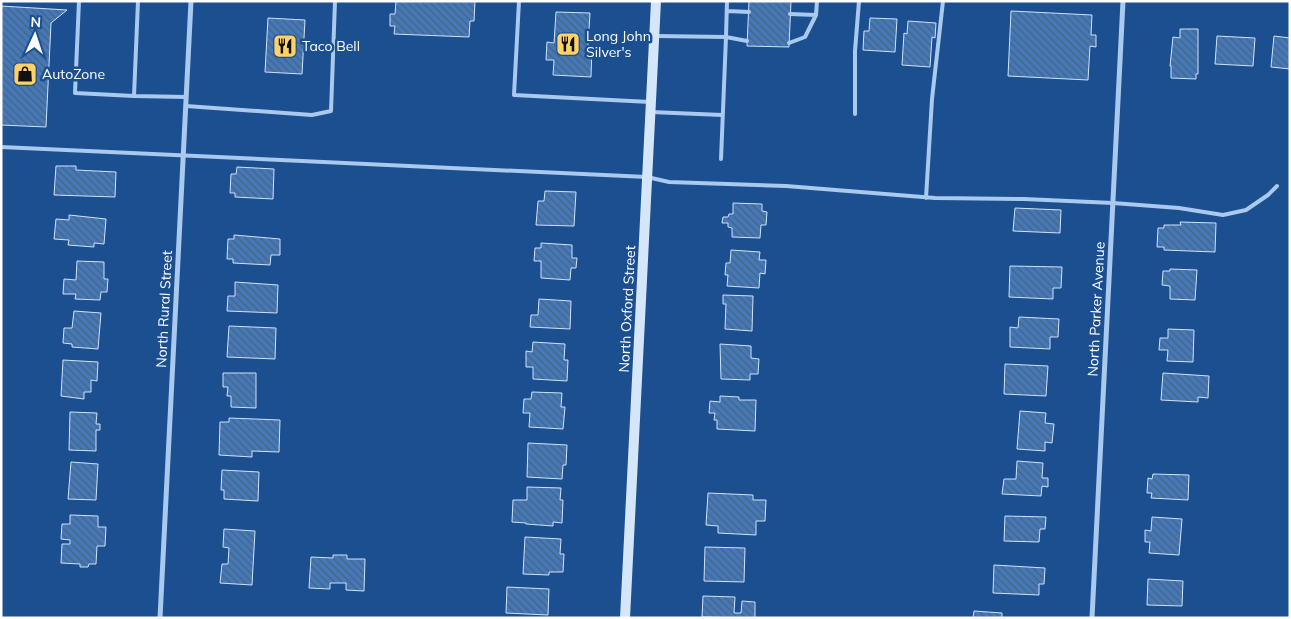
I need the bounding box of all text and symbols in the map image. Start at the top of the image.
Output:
north arrow [10,10,60,60]
text: N [30,13,41,31]
place label: Long John Silver's [586,27,651,61]
restaurant icon: Long John Silver's [555,31,581,57]
restaurant icon: Taco Bell [272,33,298,59]
place label: Taco Bell [302,37,360,55]
shop icon: AutoZone [12,61,38,87]
place label: AutoZone [42,65,105,83]
street label: North Parker Avenue [1083,241,1109,377]
street label: North Oxford Street [615,245,639,373]
street label: North Rural Street [152,250,176,368]

